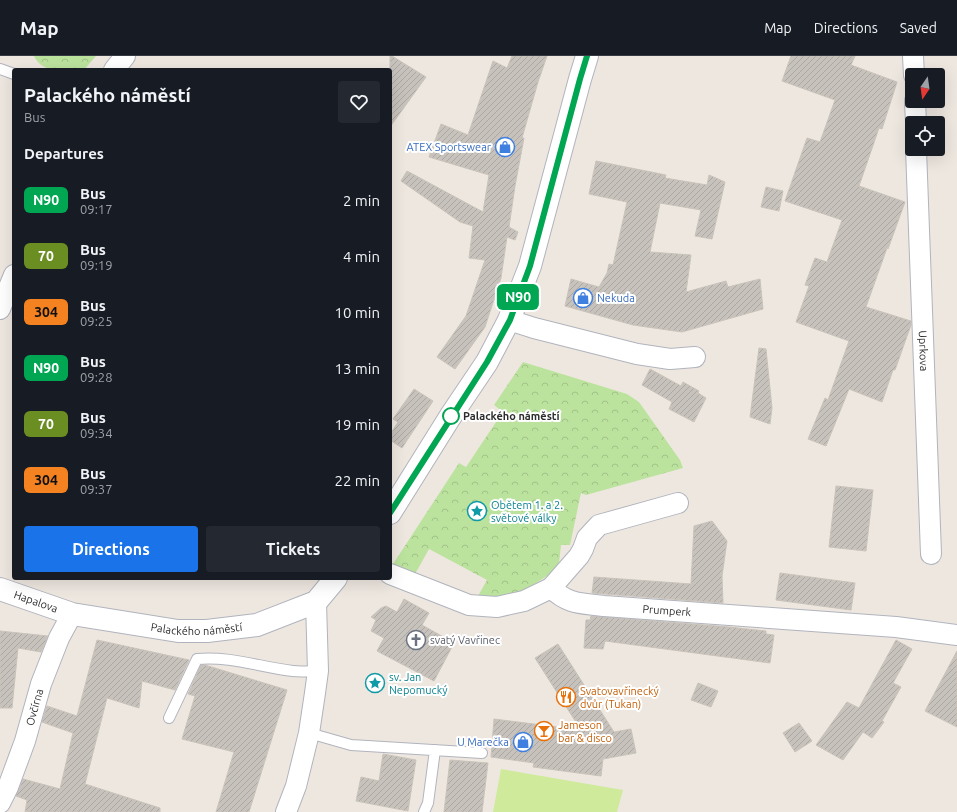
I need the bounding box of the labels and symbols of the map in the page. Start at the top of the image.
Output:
north arrow [905,68,945,108]
shop icon: ATEX Sportswear [494,136,516,158]
place label: ATEX Sportswear [407,141,492,153]
line badge: N90 [495,284,541,310]
shop icon: Nekuda [572,287,594,309]
place label: Nekuda [597,292,635,304]
street label: Uprkova [917,330,930,372]
marker: Palackého náměstí [442,407,460,425]
place label: Palackého náměstí [463,410,560,422]
place label: Obětem 1. a 2. světové války [491,499,563,524]
place icon: Obětem 1. a 2. světové války [466,500,488,522]
street label: Hapalova [12,588,59,615]
street label: Prumperk [642,603,692,618]
street label: Palackého náměstí [150,621,243,637]
church icon: svatý Vavřinec [405,629,427,651]
place label: svatý Vavřinec [430,634,500,646]
place label: sv. Jan Nepomucký [389,671,448,696]
place icon: sv. Jan Nepomucký [364,672,386,694]
place label: Svatovavřinecký dvůr (Tukan) [580,685,660,711]
restaurant icon: Svatovavřinecký dvůr (Tukan) [555,686,577,708]
street label: Ovčírna [24,687,45,727]
place label: Jameson bar & disco [558,719,612,744]
bar icon: Jameson bar & disco [533,720,555,742]
shop icon: U Marečka [512,731,534,753]
place label: U Marečka [457,736,509,748]

